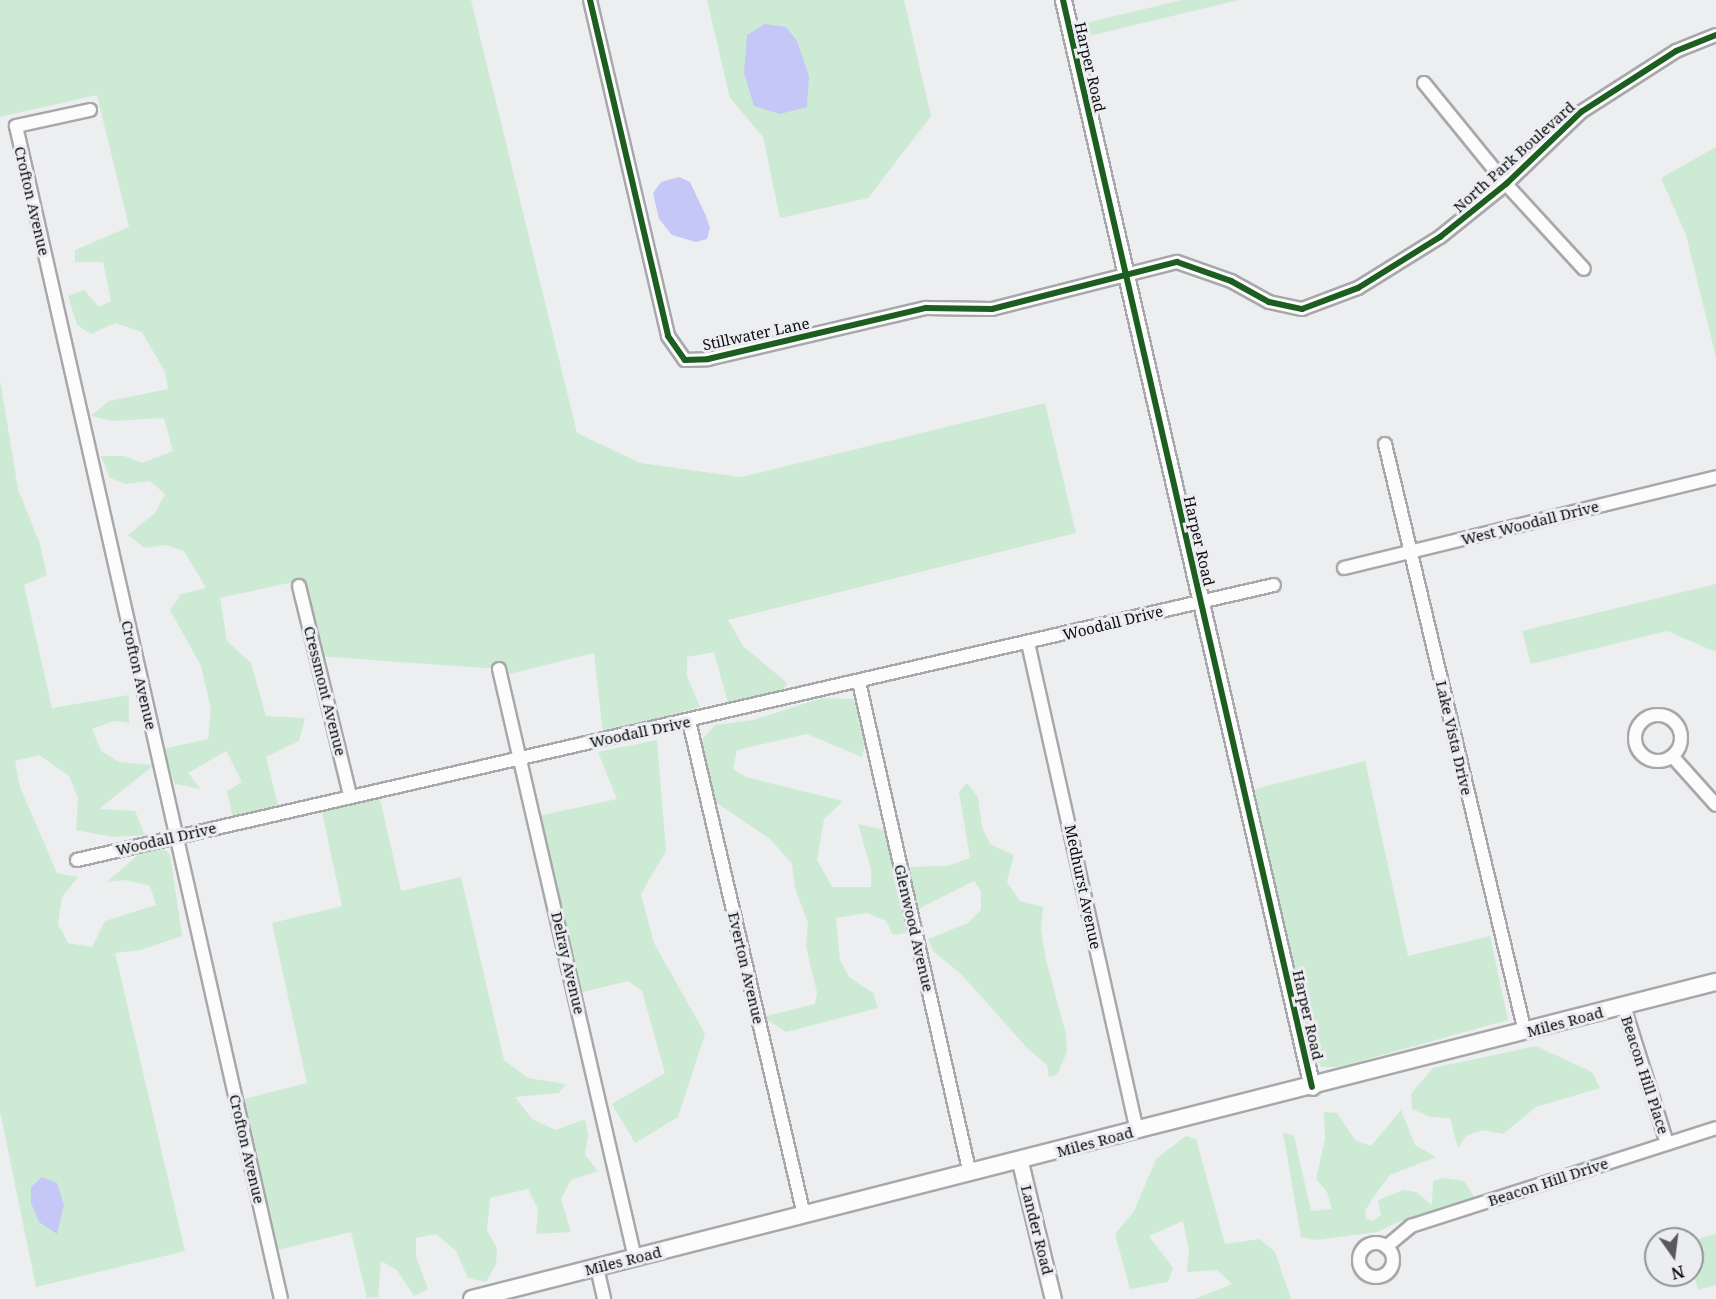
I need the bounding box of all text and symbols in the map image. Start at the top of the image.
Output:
street label: Harper Road [1071,20,1109,114]
street label: North Park Boulevard [1450,98,1578,216]
street label: Crofton Avenue [11,145,53,257]
street label: Stillwater Lane [701,314,811,354]
street label: Harper Road [1180,494,1218,588]
street label: West Woodall Drive [1459,497,1601,549]
street label: Woodall Drive [1061,602,1165,644]
street label: Crofton Avenue [118,619,160,731]
street label: Cressmont Avenue [300,624,350,758]
street label: Lake Vista Drive [1432,679,1476,797]
street label: Woodall Drive [588,713,692,751]
street label: Woodall Drive [114,819,218,859]
street label: Medhurst Avenue [1061,823,1105,951]
street label: Glenwood Avenue [891,863,937,993]
street label: Delray Avenue [547,910,589,1016]
street label: Everton Avenue [724,910,768,1026]
street label: Harper Road [1289,968,1327,1062]
street label: Miles Road [1525,1003,1605,1041]
street label: Beacon Hill Place [1617,1014,1673,1136]
street label: Crofton Avenue [226,1093,268,1205]
street label: Miles Road [1055,1123,1135,1161]
street label: Beacon Hill Drive [1486,1154,1610,1210]
street label: Lander Road [1017,1183,1057,1277]
north arrow [1644,1227,1704,1287]
street label: Miles Road [583,1243,663,1279]
text: N [1669,1260,1687,1285]

